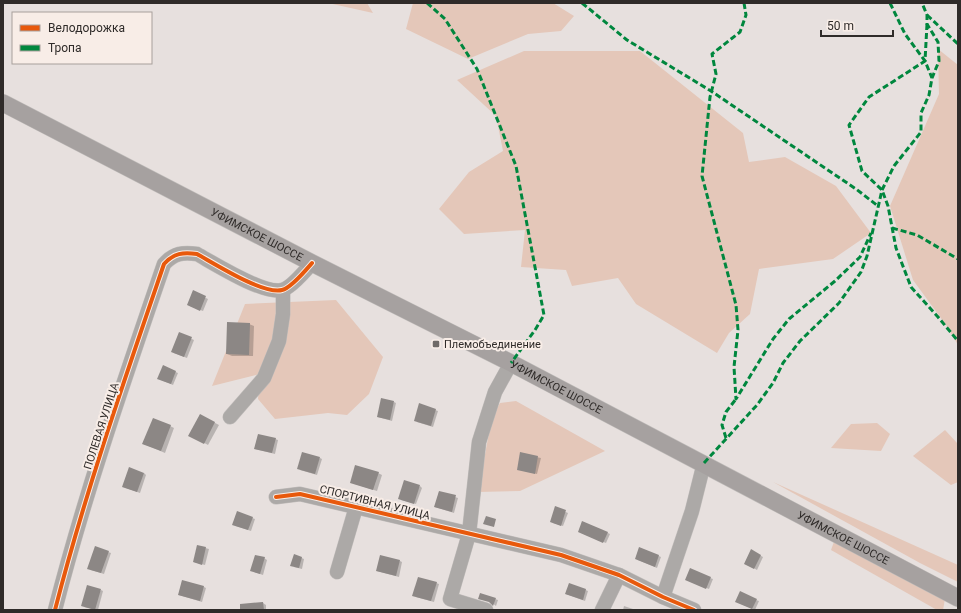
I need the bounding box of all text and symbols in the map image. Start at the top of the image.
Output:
legend [12,12,152,64]
scale bar [821,12,893,38]
text: 50 m [827,19,854,33]
text: Велодорожка [48,21,125,35]
text: Тропа [48,41,82,55]
street label: УФИМСКОЕ ШОССЕ [208,206,305,264]
place label: Племобъединение [444,338,541,351]
marker: Племобъединение [431,339,441,349]
street label: УФИМСКОЕ ШОССЕ [508,358,604,417]
street label: ПОЛЕВАЯ УЛИЦА [81,380,122,471]
street label: СПОРТИВНАЯ УЛИЦА [318,482,432,523]
street label: УФИМСКОЕ ШОССЕ [795,509,891,568]

